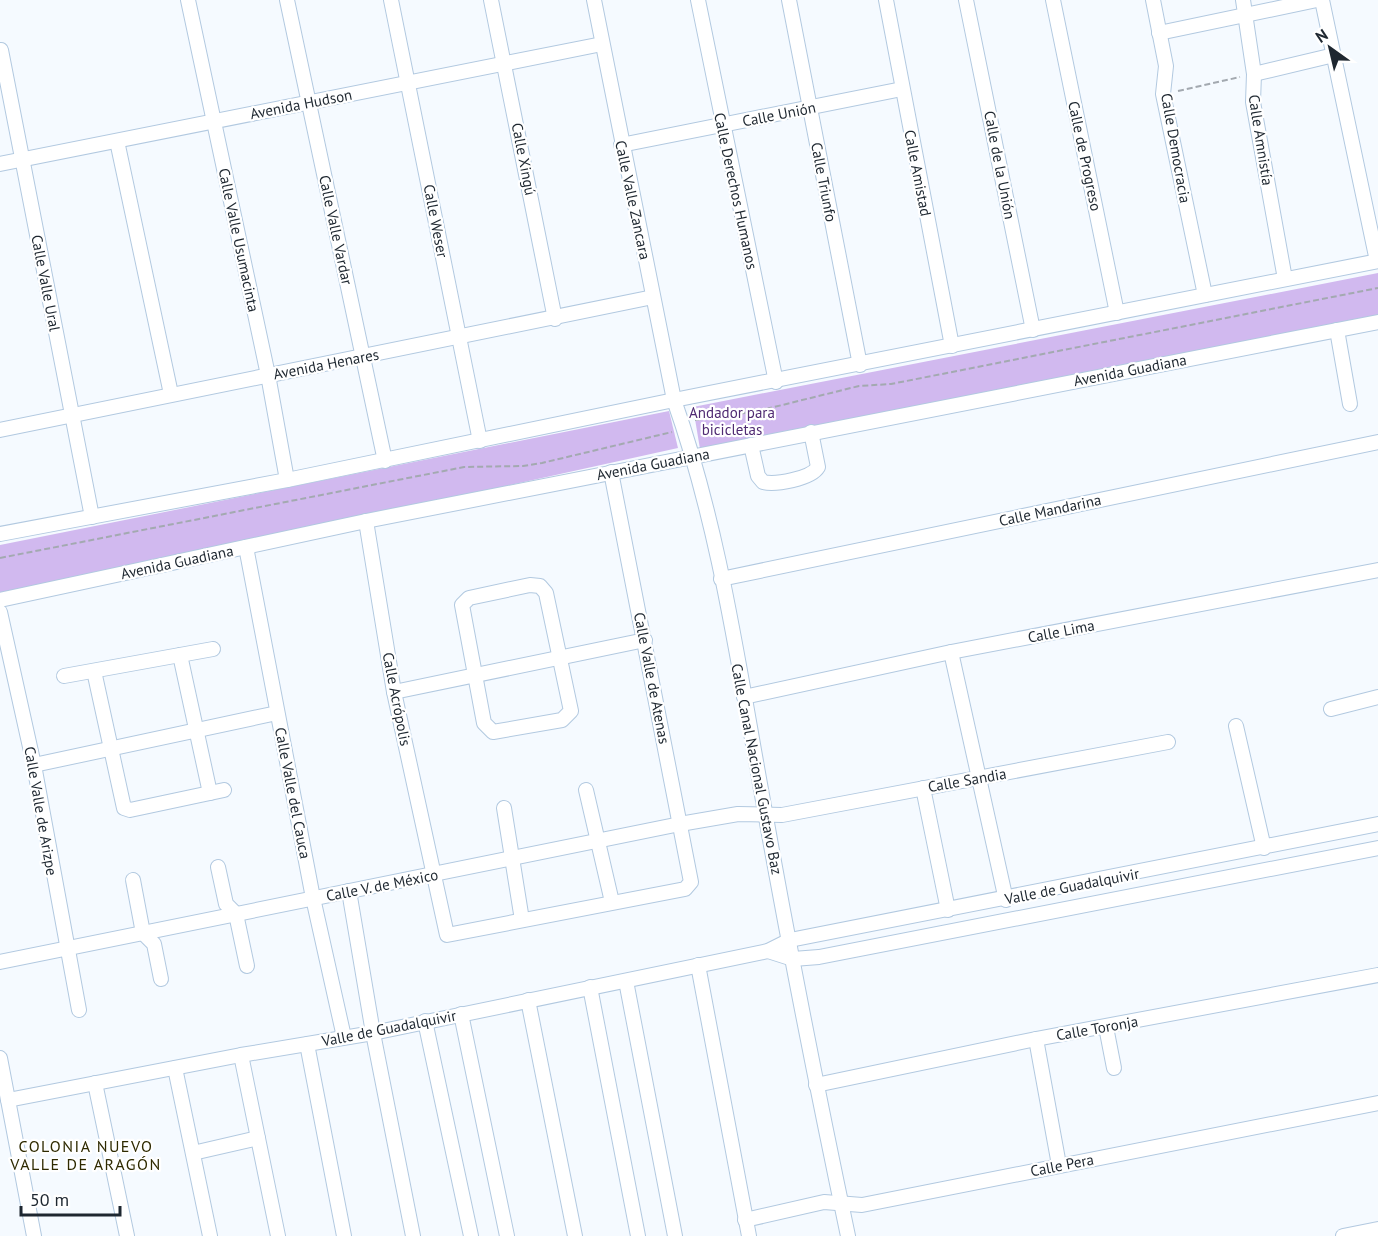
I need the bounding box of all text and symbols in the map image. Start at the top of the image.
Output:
north arrow [1300,18,1360,78]
text: N [1312,24,1332,47]
street label: Avenida Hudson [248,85,354,123]
street label: Calle Democracia [1157,92,1195,204]
street label: Calle Amnistía [1244,93,1278,187]
street label: Calle Unión [741,98,817,130]
street label: Calle de Progreso [1064,99,1106,213]
street label: Calle de la Unión [980,109,1020,221]
street label: Calle Derechos Humanos [710,111,762,271]
street label: Calle Xingú [508,121,540,197]
street label: Calle Amistad [900,128,936,218]
street label: Calle Valle Zancara [611,139,655,261]
street label: Calle Triunfo [807,141,841,223]
street label: Calle Valle Usumacinta [214,166,264,314]
street label: Calle Valle Vardar [315,173,357,287]
street label: Calle Weser [420,183,452,259]
street label: Calle Valle Ural [27,233,65,334]
street label: Avenida Henares [272,344,380,384]
street label: Avenida Guadiana [1072,350,1188,390]
park label: Andador para bicicletas [689,403,775,439]
street label: Avenida Guadiana [595,444,711,484]
street label: Calle Mandarina [997,490,1103,530]
street label: Avenida Guadiana [119,541,235,583]
street label: Calle Valle de Atenas [630,611,674,745]
street label: Calle Lima [1026,615,1096,647]
street label: Calle Acrópolis [379,651,415,747]
street label: Calle Canal Nacional Gustavo Baz [727,662,787,876]
street label: Calle Valle del Cauca [271,726,315,860]
street label: Calle Valle de Arizpe [20,745,62,877]
street label: Calle Sandia [926,764,1008,796]
street label: Valle de Guadalquivir [1002,864,1141,909]
street label: Calle V. de México [324,865,440,905]
street label: Valle de Guadalquivir [319,1006,458,1051]
street label: Calle Toronja [1055,1011,1139,1045]
district label: COLONIA NUEVO VALLE DE ARAGÓN [9,1136,162,1174]
street label: Calle Pera [1029,1150,1095,1180]
scale bar [21,1179,120,1217]
text: 50 m [30,1188,69,1211]

